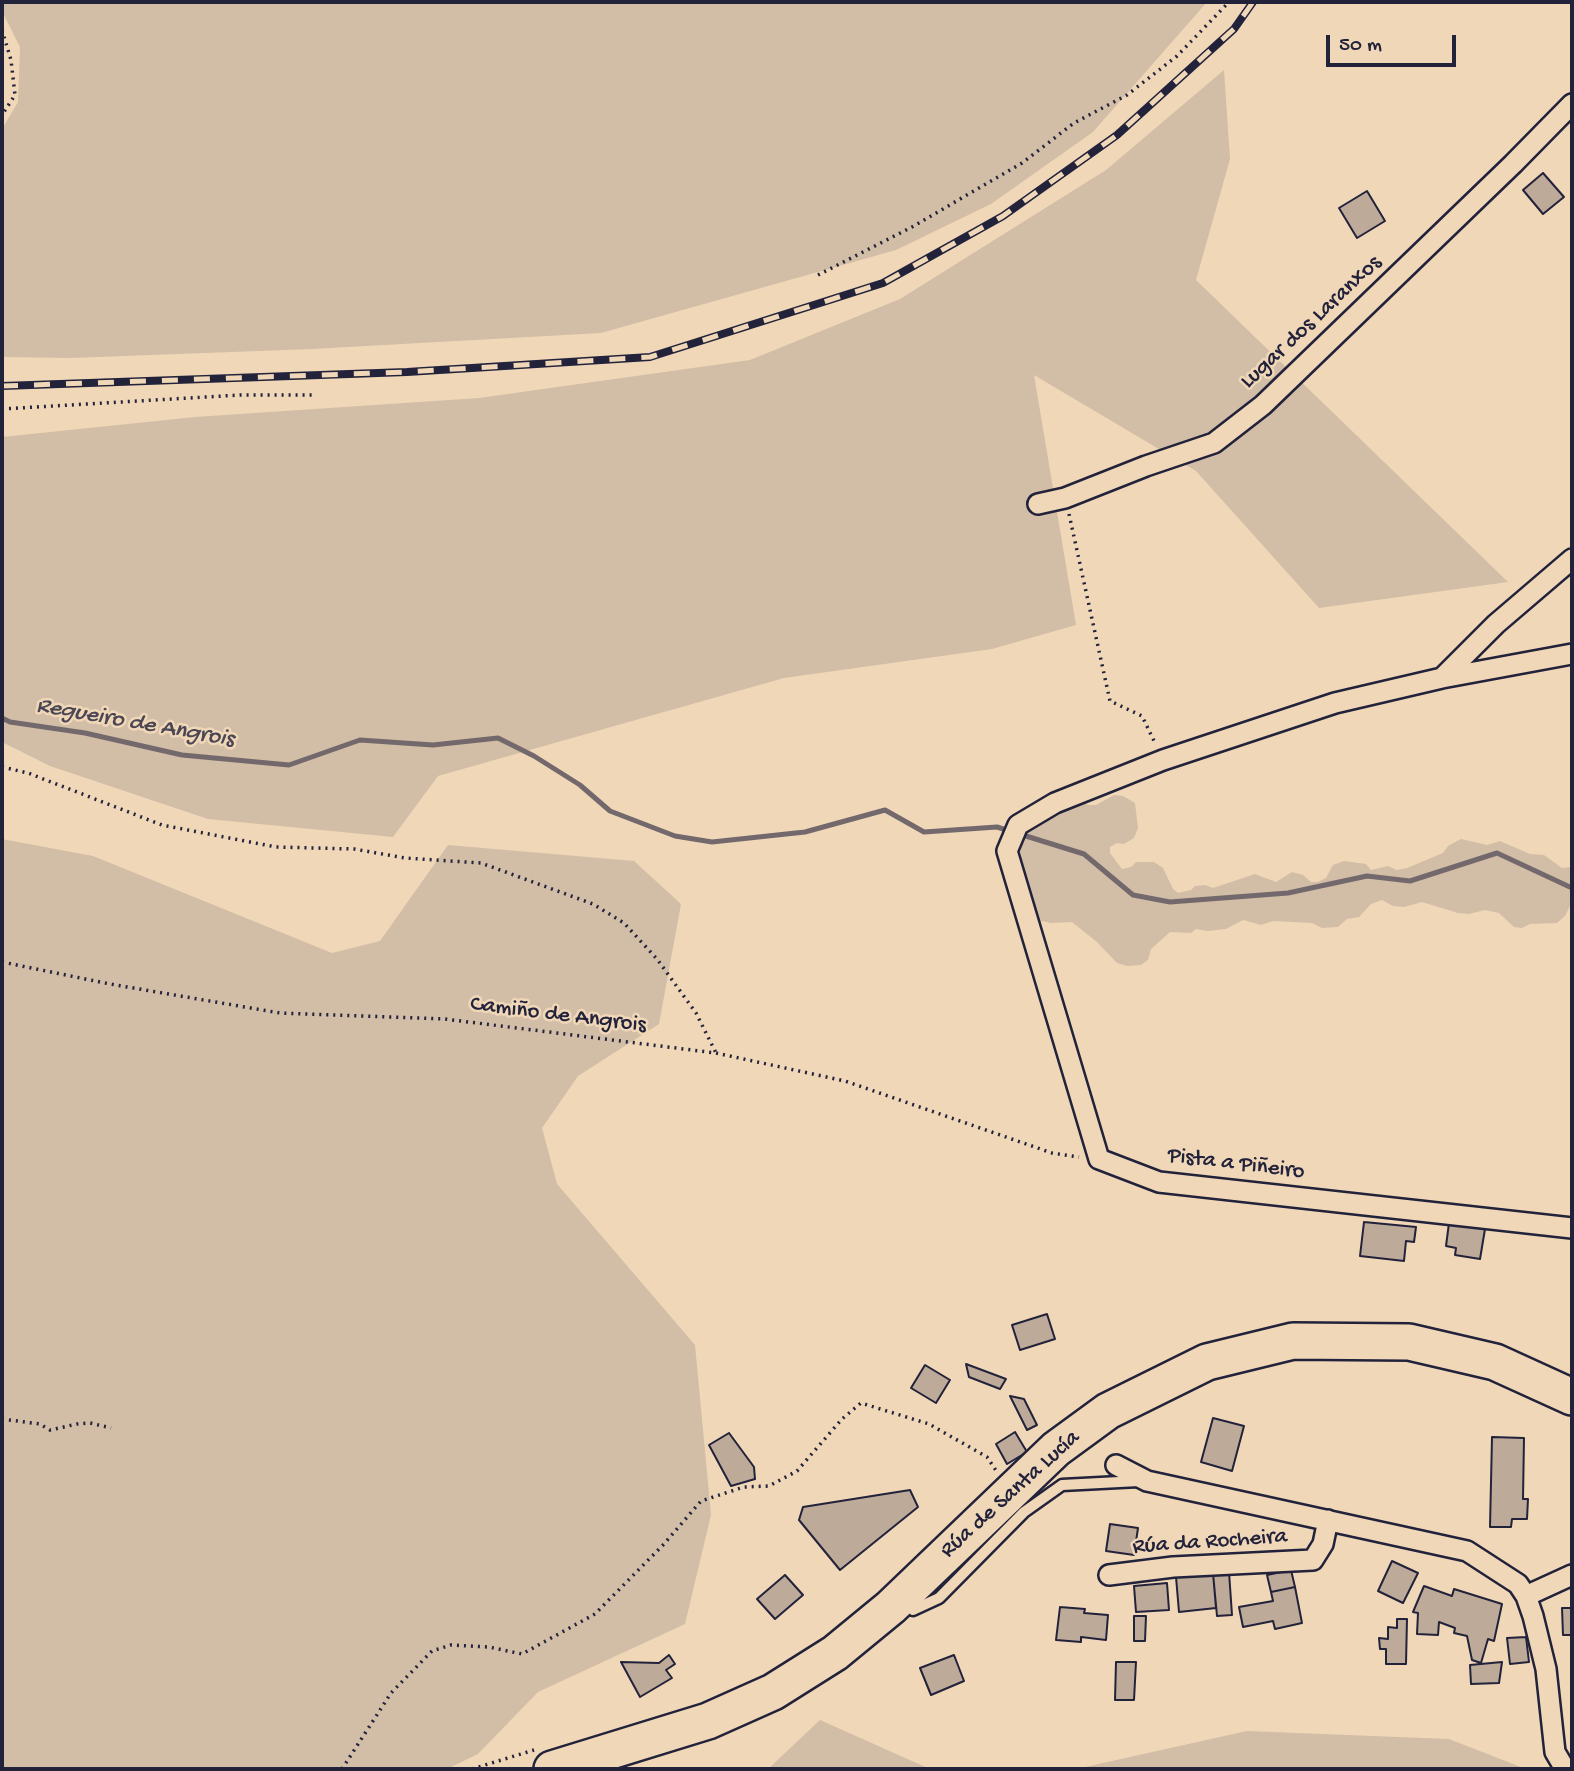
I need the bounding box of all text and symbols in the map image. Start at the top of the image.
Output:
scale bar [1329,21,1458,65]
text: 50 m [1339,34,1382,59]
street label: Lugar dos Laranxos [1235,250,1389,396]
water label: Regueiro de Angrois [34,692,236,756]
street label: Camiño de Angrois [469,992,647,1040]
street label: Pista a Piñeiro [1166,1143,1306,1187]
street label: Rúa de Santa Lucía [935,1425,1087,1565]
street label: Rúa da Rocheira [1132,1524,1288,1562]

